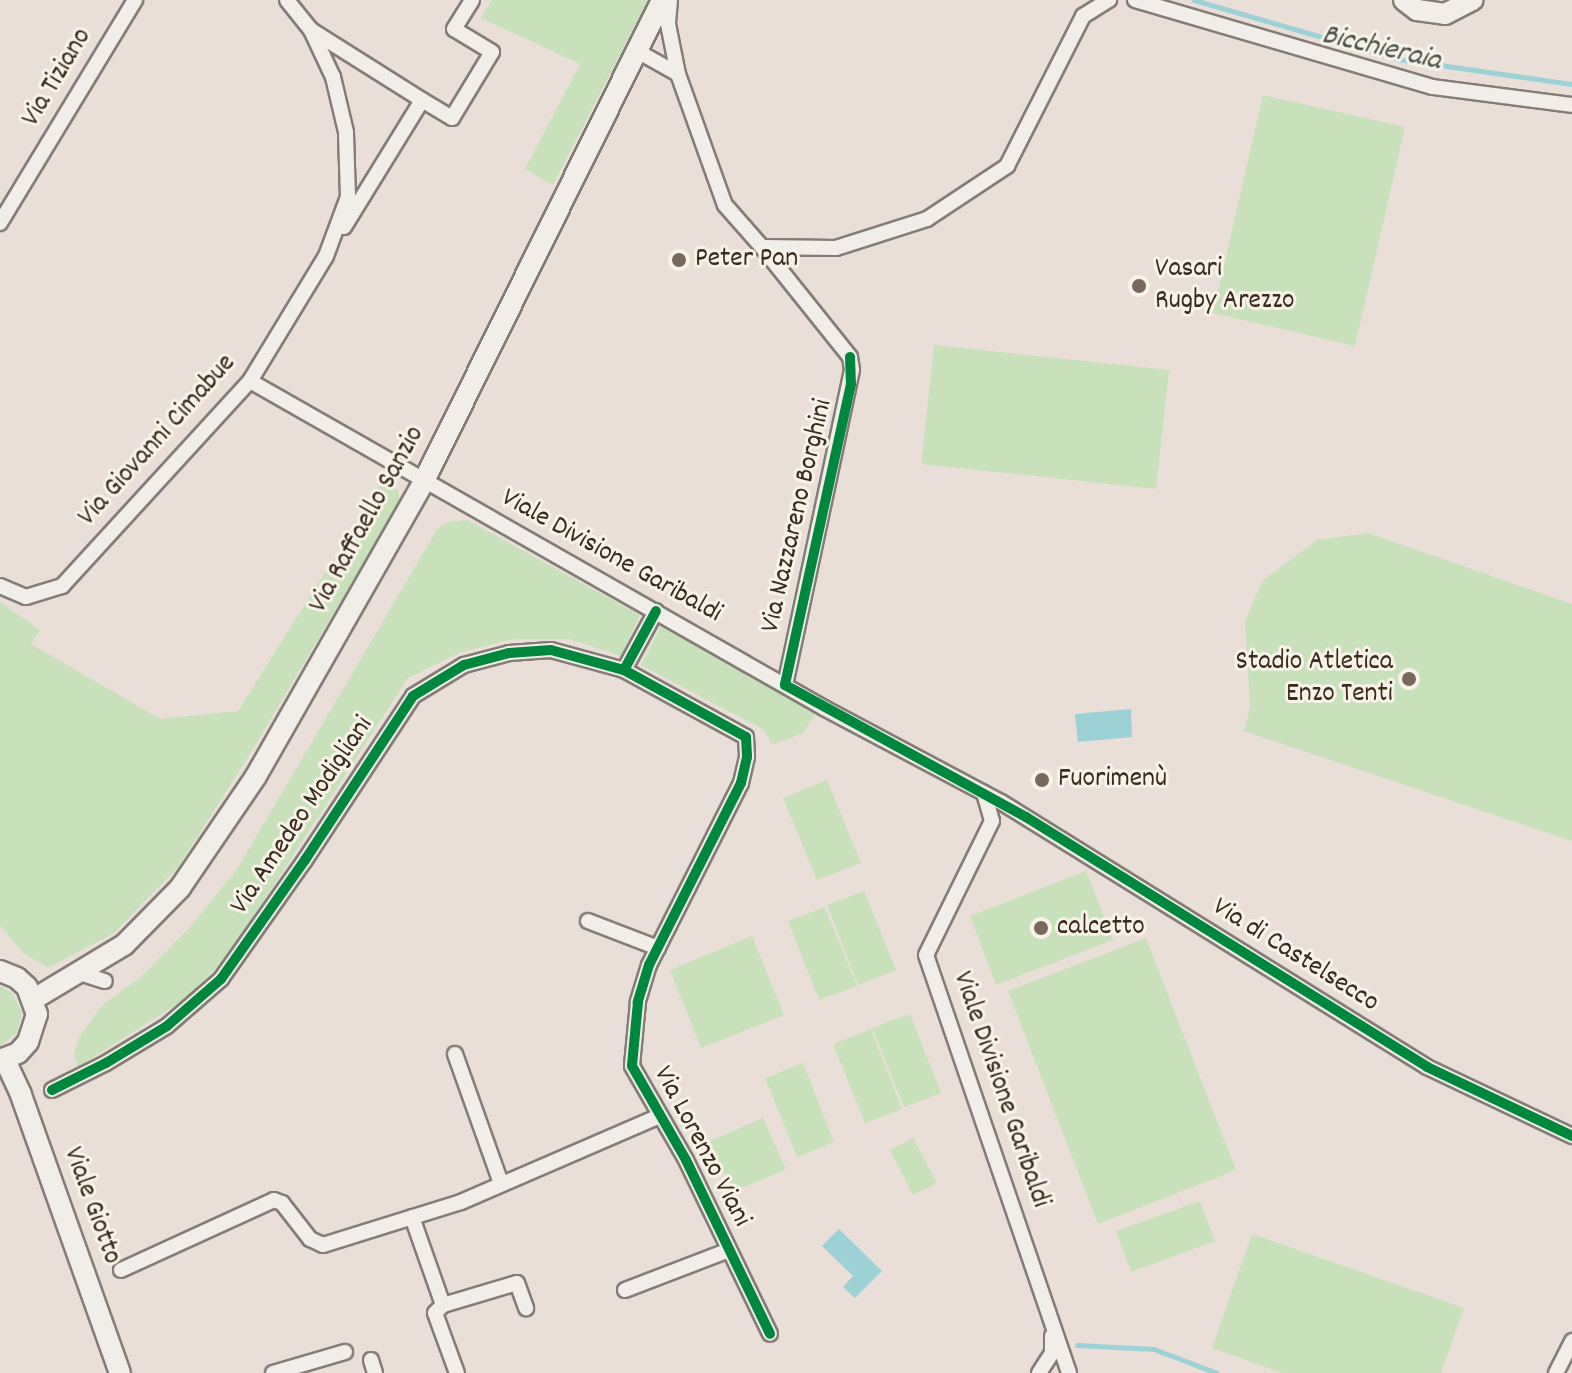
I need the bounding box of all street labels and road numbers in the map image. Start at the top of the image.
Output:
street label: Via Tiziano [16,23,100,133]
street label: Via Giovanni Cimabue [72,348,244,534]
street label: Via Nazzareno Borghini [755,396,841,636]
street label: Via Raffaello Sanzio [303,421,433,619]
street label: Viale Divisione Garibaldi [495,482,727,632]
street label: Via Amedeo Modigliani [224,711,382,921]
street label: Via di Castelsecco [1206,891,1384,1021]
street label: Viale Divisione Garibaldi [944,968,1056,1212]
street label: Via Lorenzo Viani [645,1061,757,1233]
street label: Viale Giotto [54,1143,128,1269]

